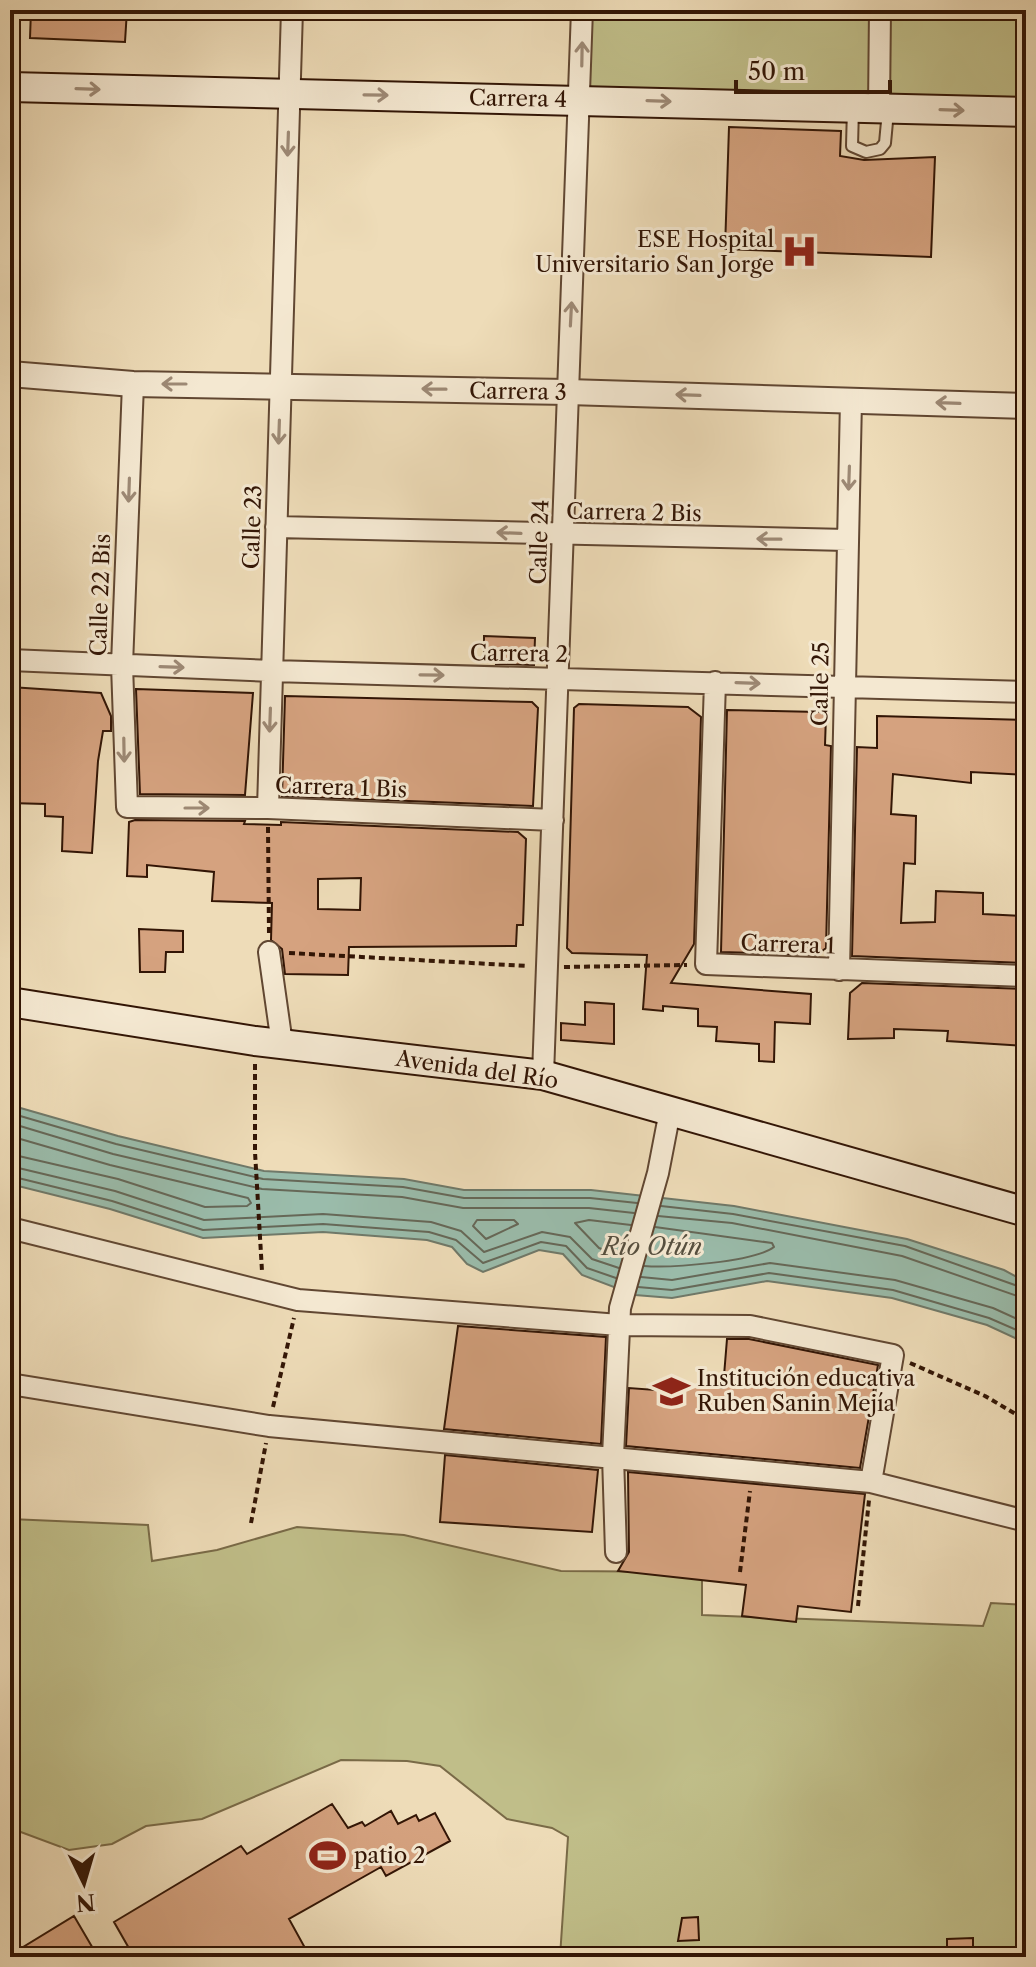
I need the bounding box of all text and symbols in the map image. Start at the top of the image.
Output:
one-way arrow [574,41,589,68]
scale bar [736,44,890,94]
text: 50 m [748,57,805,86]
one-way arrow [74,81,101,96]
street label: Carrera 4 [469,84,567,113]
one-way arrow [362,88,389,103]
one-way arrow [645,93,672,108]
one-way arrow [938,102,965,117]
one-way arrow [280,130,295,157]
place label: ESE Hospital Universitario San Jorge [535,226,774,278]
hospital icon: ESE Hospital Universitario San Jorge [781,233,819,271]
one-way arrow [564,301,579,328]
one-way arrow [161,377,188,392]
street label: Carrera 3 [469,377,567,406]
one-way arrow [421,381,448,396]
one-way arrow [675,388,702,403]
one-way arrow [935,396,962,411]
one-way arrow [272,418,287,445]
one-way arrow [841,464,856,491]
one-way arrow [121,476,136,503]
street label: Calle 23 [238,484,267,570]
street label: Carrera 2 Bis [566,498,702,527]
street label: Calle 24 [525,499,554,585]
one-way arrow [496,526,523,541]
one-way arrow [756,531,783,547]
street label: Calle 22 Bis [85,533,116,657]
street label: Carrera 2 [470,639,568,668]
street label: Calle 25 [806,642,835,726]
one-way arrow [158,659,185,674]
one-way arrow [418,667,445,682]
one-way arrow [734,676,761,691]
one-way arrow [263,706,278,733]
one-way arrow [116,736,131,763]
street label: Carrera 1 Bis [274,772,408,803]
one-way arrow [183,800,210,816]
street label: Carrera 1 [740,929,836,960]
street label: Avenida del Río [393,1045,560,1094]
water label: Río Otún [600,1232,702,1261]
place label: Institución educativa Ruben Sanin Mejía [697,1365,916,1417]
school or university icon: Institución educativa Ruben Sanin Mejía [652,1372,690,1410]
sports icon: patio 2 [309,1836,347,1874]
place label: patio 2 [354,1842,426,1869]
north arrow [44,1843,124,1923]
text: N [75,1888,96,1917]

